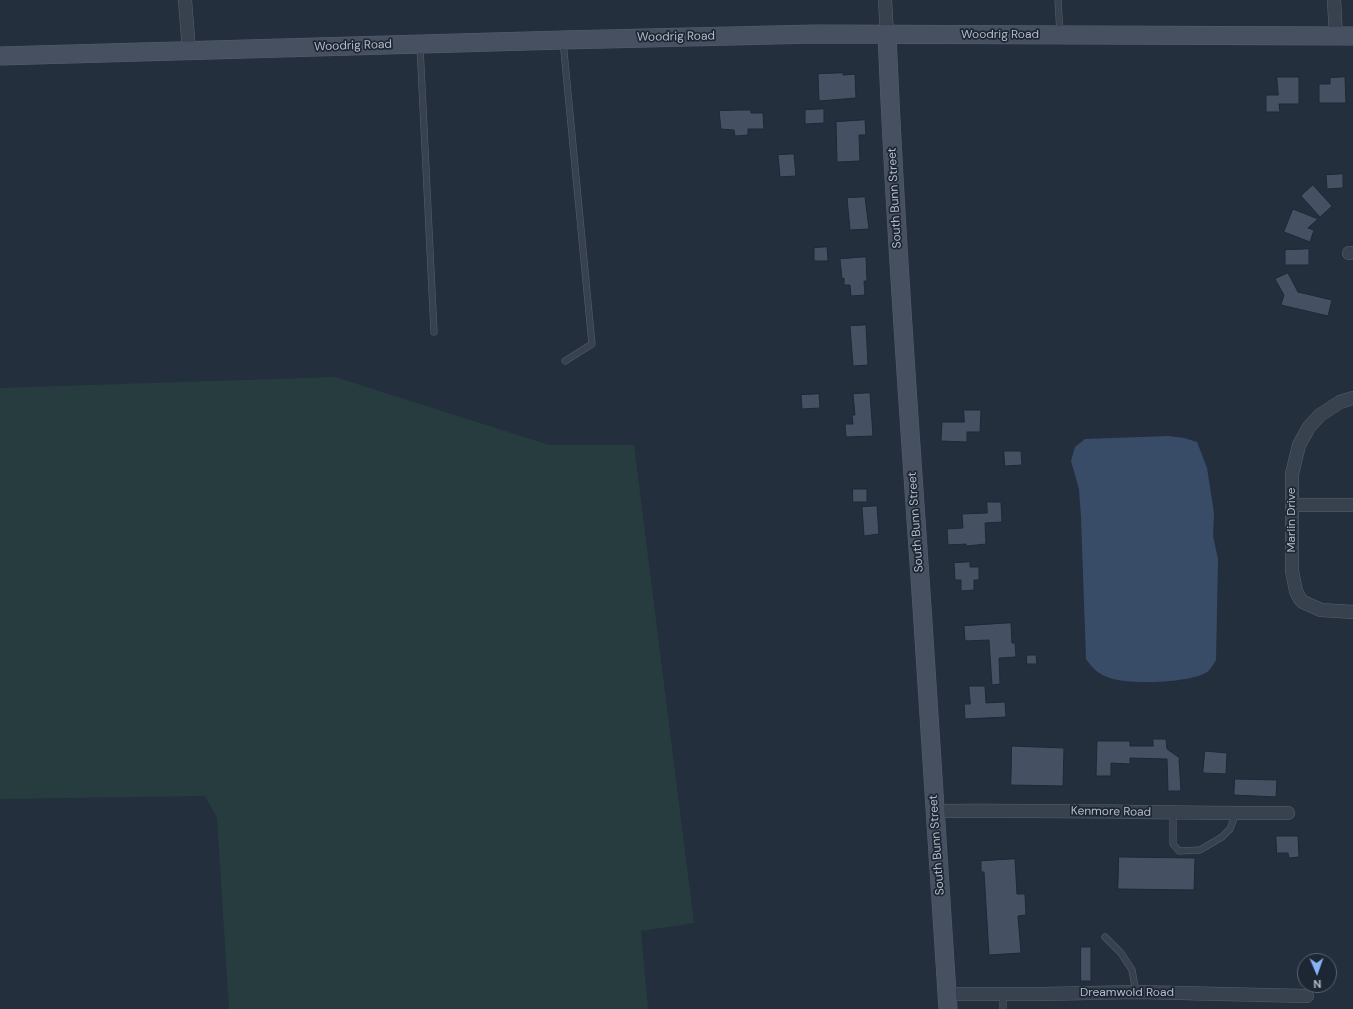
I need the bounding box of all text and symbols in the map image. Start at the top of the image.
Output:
street label: Woodrig Road [961,28,1039,42]
street label: Woodrig Road [637,29,715,45]
street label: Woodrig Road [314,37,392,55]
street label: South Bunn Street [885,147,905,249]
street label: South Bunn Street [905,471,927,573]
street label: Marlin Drive [1285,487,1299,553]
street label: South Bunn Street [926,794,948,896]
street label: Kenmore Road [1071,804,1151,820]
north arrow [1297,953,1337,993]
text: N [1313,977,1322,991]
street label: Dreamwold Road [1080,986,1174,1000]

